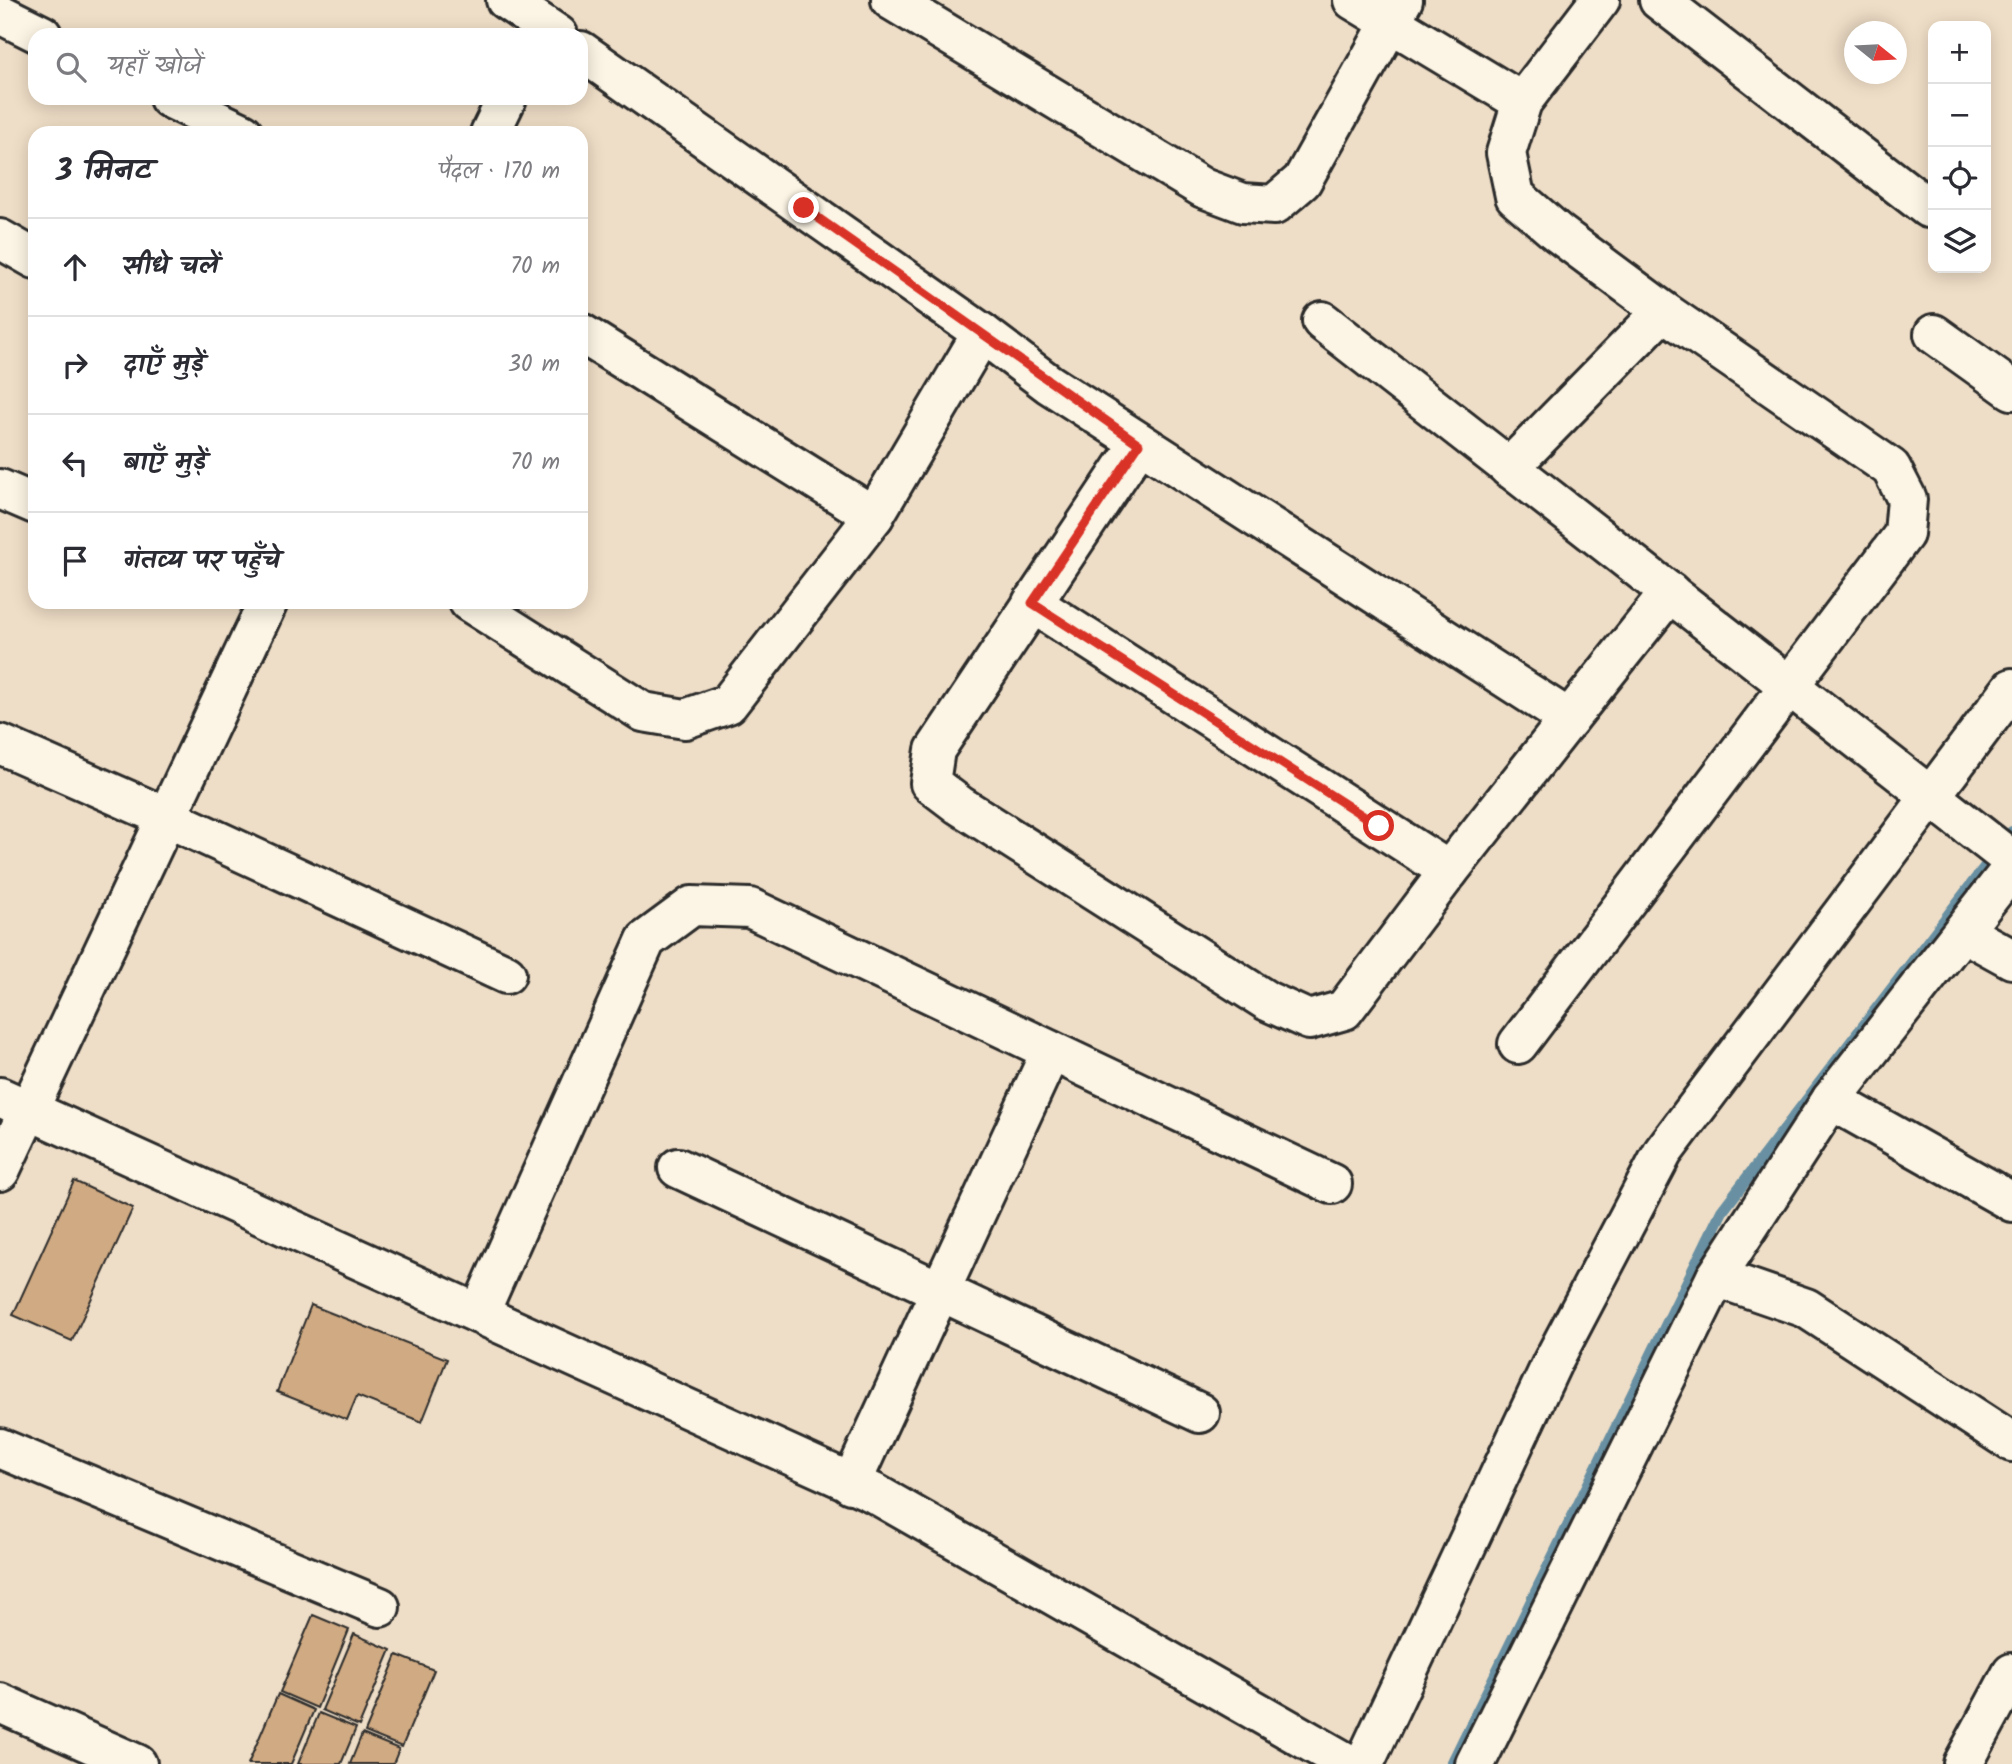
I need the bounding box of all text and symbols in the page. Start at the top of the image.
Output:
north arrow [1844,21,1907,84]
map controls [1928,21,1991,273]
button: + [1928,21,1991,84]
search box [28,28,588,105]
text: यहाँ खोजें [108,46,202,88]
icon: search [52,48,90,86]
button: − [1928,84,1991,147]
button: locate [1928,147,1991,210]
text: 3 मिनट [56,148,152,196]
text: पैदल · 170 m [438,154,560,190]
route end [788,192,819,223]
button: layers [1928,210,1991,273]
text: सीधे चलें [123,246,219,288]
icon: ahead [56,248,94,286]
text: 70 m [510,249,560,285]
text: दाएँ मुड़ें [123,344,204,386]
icon: right [56,346,94,384]
text: 30 m [508,347,560,383]
text: बाएँ मुड़ें [123,442,206,484]
icon: left [56,444,94,482]
text: 70 m [510,445,560,481]
text: गंतव्य पर पहुँचे [123,540,280,582]
icon: arrive [56,542,94,580]
route start [1363,810,1394,841]

